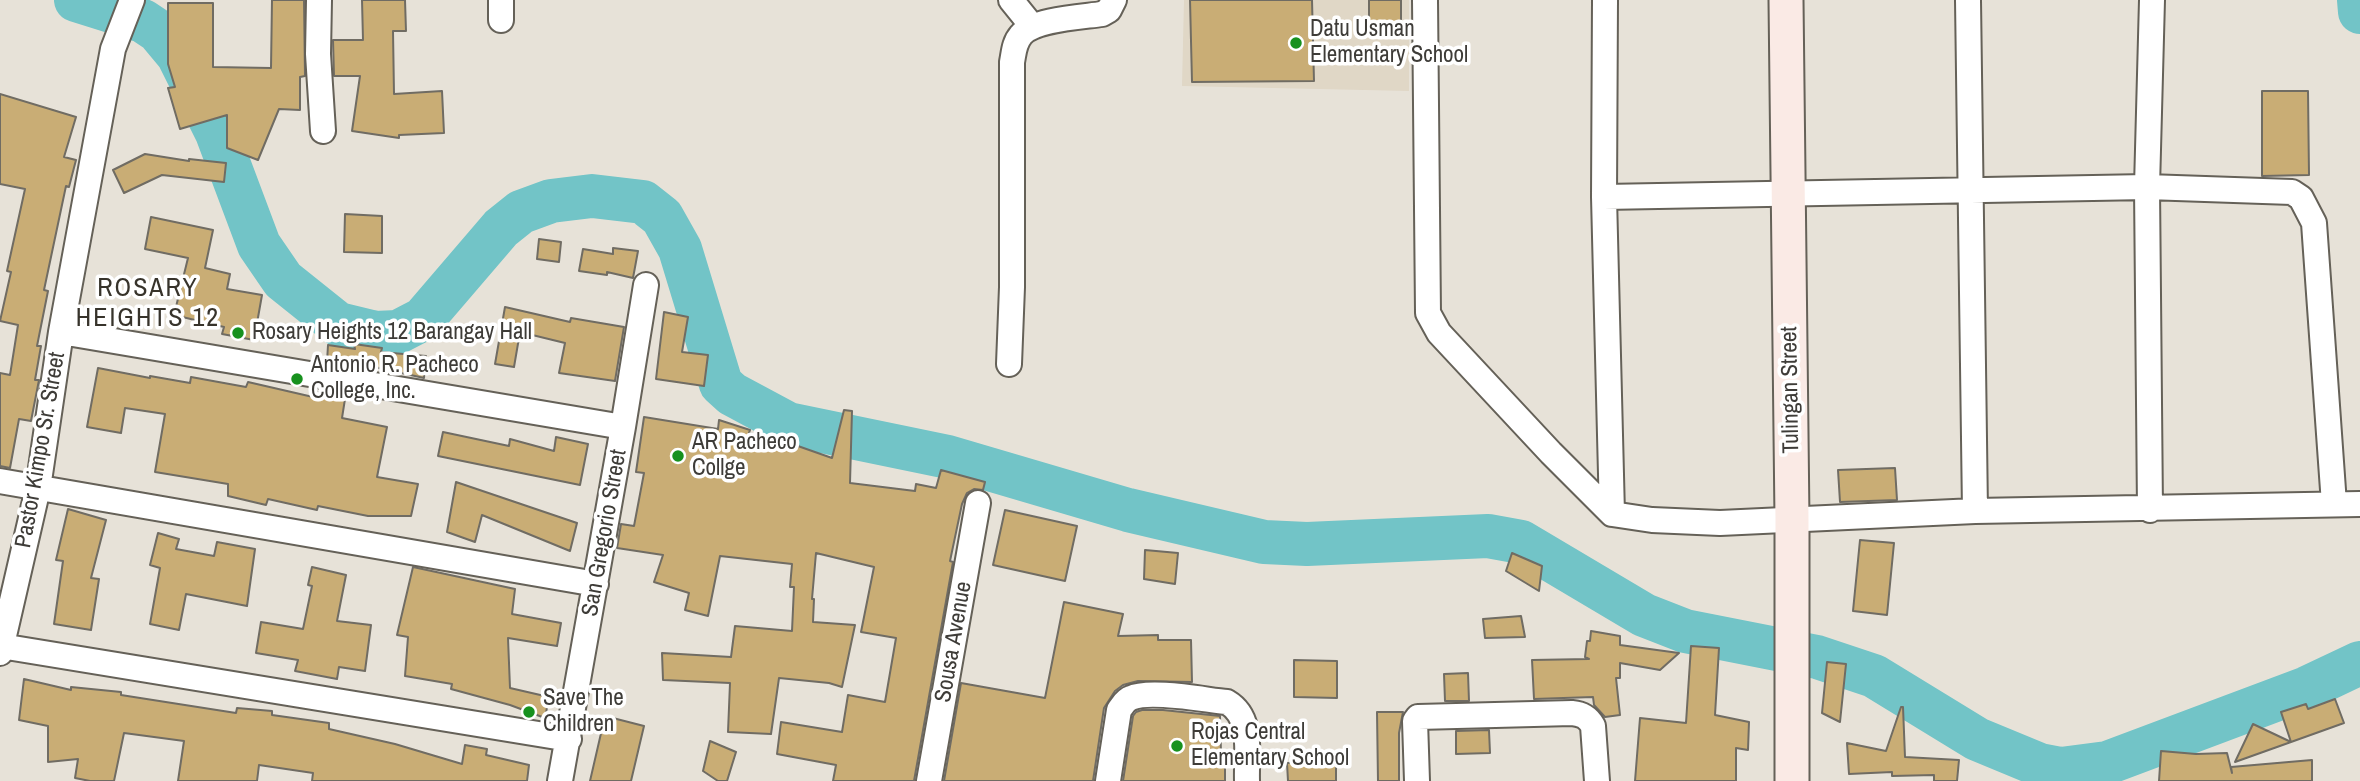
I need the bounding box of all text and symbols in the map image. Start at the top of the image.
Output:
place label: Datu Usman Elementary School [1310,16,1468,70]
marker: Datu Usman Elementary School [1288,35,1304,51]
district label: ROSARY HEIGHTS 12 [77,273,219,334]
place label: Rosary Heights 12 Barangay Hall [252,319,532,347]
marker: Rosary Heights 12 Barangay Hall [230,325,246,341]
street label: Tulingan Street [1776,326,1806,454]
street label: Pastor Kimpo Sr. Street [10,350,72,550]
place label: Antonio R. Pacheco College, Inc. [311,352,479,406]
marker: Antonio R. Pacheco College, Inc. [289,371,305,387]
place label: AR Pacheco Collge [692,429,797,483]
street label: San Gregorio Street [577,447,633,619]
marker: AR Pacheco Collge [670,448,686,464]
street label: Sousa Avenue [930,579,978,705]
place label: Save The Children [543,685,624,739]
marker: Save The Children [521,704,537,720]
place label: Rojas Central Elementary School [1191,719,1349,773]
marker: Rojas Central Elementary School [1169,738,1185,754]

